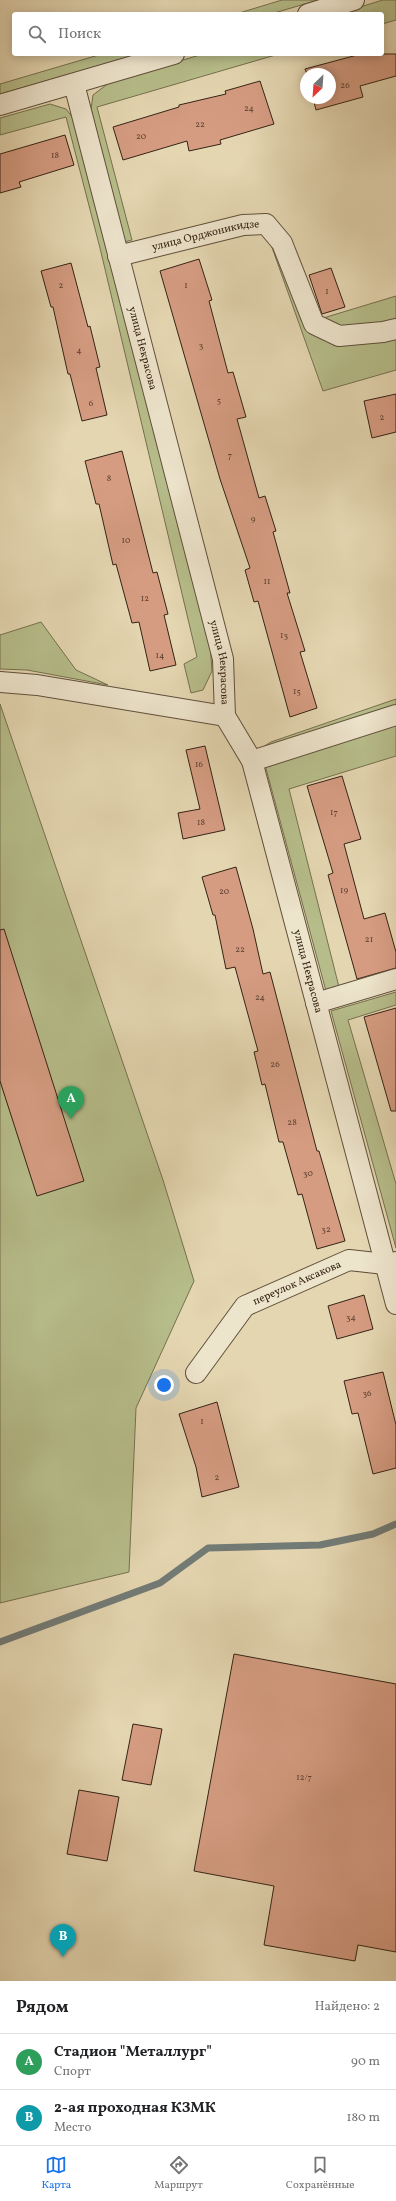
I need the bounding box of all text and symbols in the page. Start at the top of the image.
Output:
search box [12,12,384,56]
icon: search [26,23,48,45]
text: Поиск [58,24,101,45]
north arrow [300,68,336,104]
house number: 26 [340,79,350,92]
house number: 24 [244,102,254,115]
house number: 22 [195,118,205,131]
house number: 20 [136,130,147,143]
house number: 18 [51,149,59,162]
street label: улица Орджоникидзе [150,217,260,255]
house number: 2 [59,279,64,292]
house number: 1 [184,279,188,292]
house number: 1 [325,285,329,298]
street label: улица Некрасова [124,305,161,392]
house number: 3 [199,339,204,352]
house number: 4 [76,344,82,357]
house number: 5 [217,394,221,407]
house number: 6 [89,397,94,410]
house number: 2 [380,411,385,424]
house number: 7 [228,449,232,462]
house number: 8 [107,472,112,485]
house number: 9 [251,513,256,526]
house number: 10 [122,534,131,547]
house number: 11 [264,575,270,588]
house number: 12 [141,592,149,605]
street label: улица Некрасова [206,618,232,706]
house number: 13 [280,629,288,642]
house number: 14 [156,649,164,662]
house number: 15 [293,685,301,698]
house number: 16 [195,758,203,771]
house number: 17 [330,806,338,819]
house number: 18 [197,816,205,829]
house number: 19 [340,884,348,897]
house number: 20 [219,885,230,898]
street label: улица Некрасова [289,928,326,1015]
house number: 21 [365,933,373,946]
house number: 22 [235,943,245,956]
house number: 24 [255,991,265,1004]
house number: 26 [270,1058,280,1071]
pin: A [58,1086,84,1119]
house number: 28 [287,1116,297,1129]
house number: 30 [303,1167,314,1180]
house number: 32 [321,1223,331,1236]
street label: переулок Аксакова [251,1257,344,1309]
house number: 34 [346,1311,356,1324]
your location [154,1375,174,1395]
house number: 36 [362,1387,372,1400]
house number: 1 [200,1415,204,1428]
house number: 2 [215,1471,220,1484]
house number: 12/7 [296,1771,312,1784]
pin: B [50,1924,76,1957]
text: Рядом [16,1996,69,2019]
text: Найдено: 2 [315,1998,380,2016]
text: Стадион "Металлург" [54,2042,212,2063]
text: A [24,2053,34,2071]
text: 90 m [351,2053,380,2071]
text: Спорт [54,2063,91,2081]
text: 2-ая проходная КЗМК [54,2098,216,2119]
text: B [25,2109,33,2127]
text: 180 m [346,2109,380,2127]
text: Место [54,2119,91,2137]
tab: Карта [41,2154,71,2193]
tab: Маршрут [154,2154,203,2193]
tab: Сохранённые [286,2154,354,2193]

